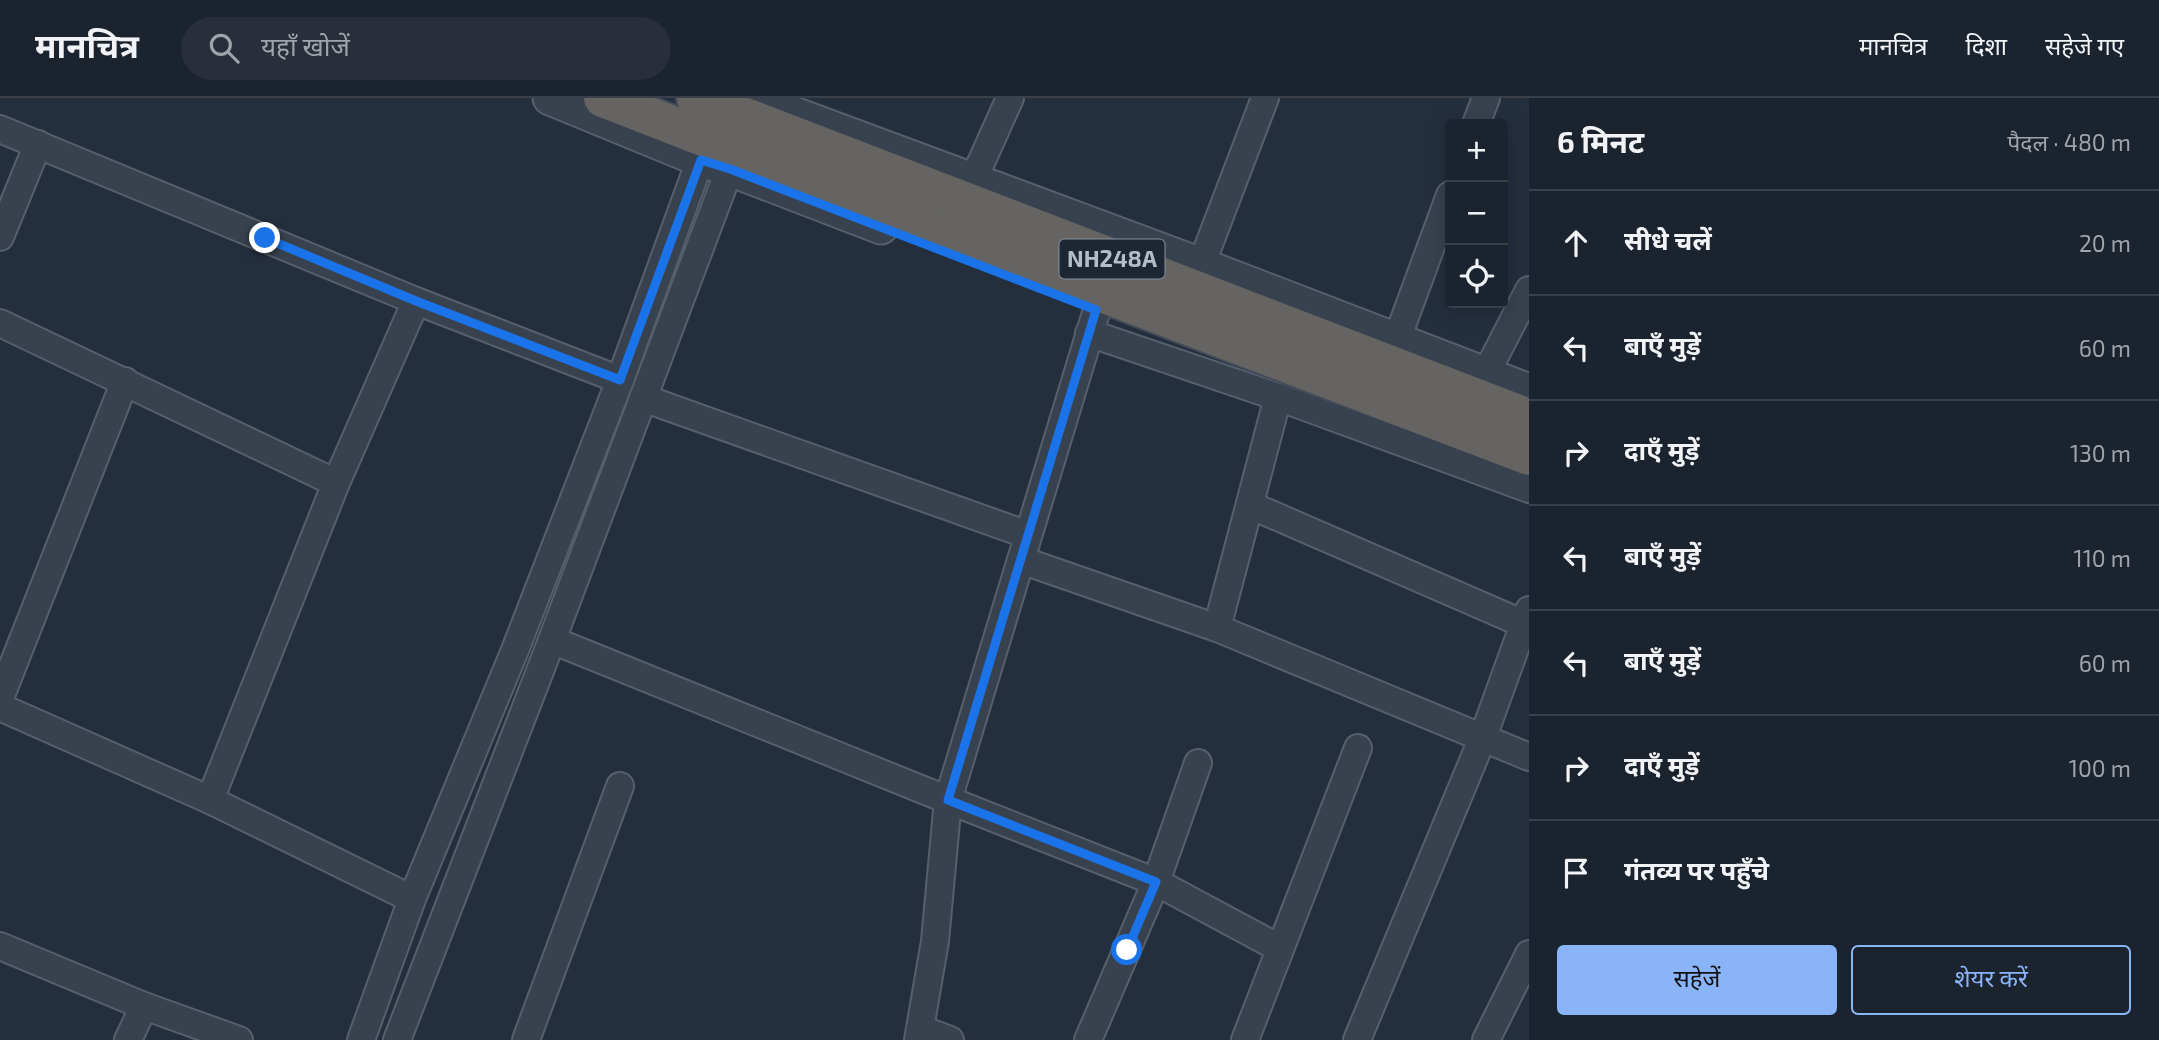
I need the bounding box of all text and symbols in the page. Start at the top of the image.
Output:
search box [181,17,671,80]
text: मानचित्र [35,25,139,65]
icon: search [205,29,243,67]
text: यहाँ खोजें [261,30,350,61]
text: मानचित्र [1859,31,1928,60]
text: दिशा [1966,31,2007,60]
text: सहेजे गए [2045,31,2124,60]
map controls [1445,119,1508,308]
button: + [1445,119,1508,182]
text: 6 मिनट [1557,123,1644,159]
text: पैदल · 480 m [2007,128,2131,156]
button: − [1445,182,1508,245]
route end [249,222,280,253]
icon: ahead [1557,224,1595,262]
text: सीधे चलें [1624,224,1712,255]
text: 20 m [2079,229,2131,257]
road number: NH248A [1060,240,1164,278]
button: locate [1445,245,1508,308]
icon: left [1557,329,1595,367]
text: बाएँ मुड़ें [1624,329,1701,360]
text: 60 m [2079,334,2131,362]
icon: right [1557,434,1595,472]
text: दाएँ मुड़ें [1624,434,1699,465]
text: 130 m [2070,439,2131,467]
icon: left [1557,539,1595,577]
text: बाएँ मुड़ें [1624,539,1701,570]
text: 110 m [2074,544,2131,572]
icon: left [1557,644,1595,682]
text: बाएँ मुड़ें [1624,644,1701,675]
text: 60 m [2079,649,2131,677]
icon: right [1557,749,1595,787]
text: दाएँ मुड़ें [1624,749,1699,780]
text: 100 m [2069,754,2131,782]
icon: arrive [1557,854,1595,892]
text: गंतव्य पर पहुँचे [1624,854,1769,885]
route start [1111,934,1142,965]
button: सहेजें [1557,945,1837,1015]
button: शेयर करें [1851,945,2131,1015]

